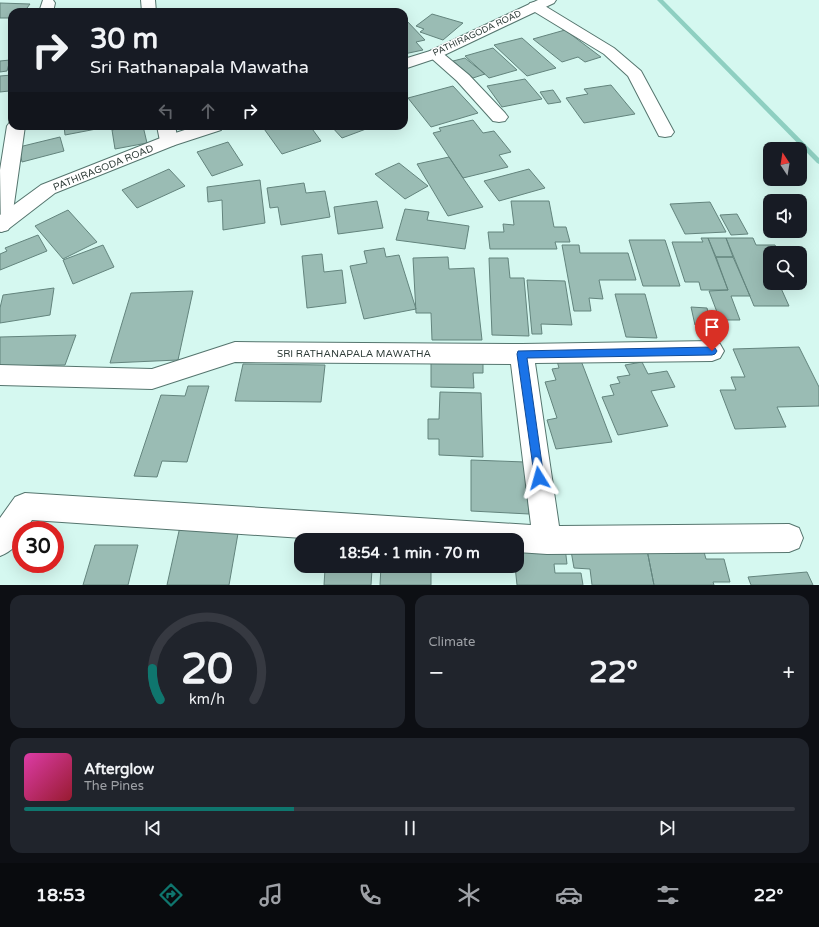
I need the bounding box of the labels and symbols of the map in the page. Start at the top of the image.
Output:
street label: PATHIRAGODA ROAD [431,8,523,59]
street label: PATHIRAGODA ROAD [51,142,155,194]
north arrow [763,142,807,186]
pin [695,310,729,351]
street label: SRI RATHANAPALA MAWATHA [277,348,431,360]
position arrow [518,457,560,499]
speed limit sign: 30 [12,521,64,573]

